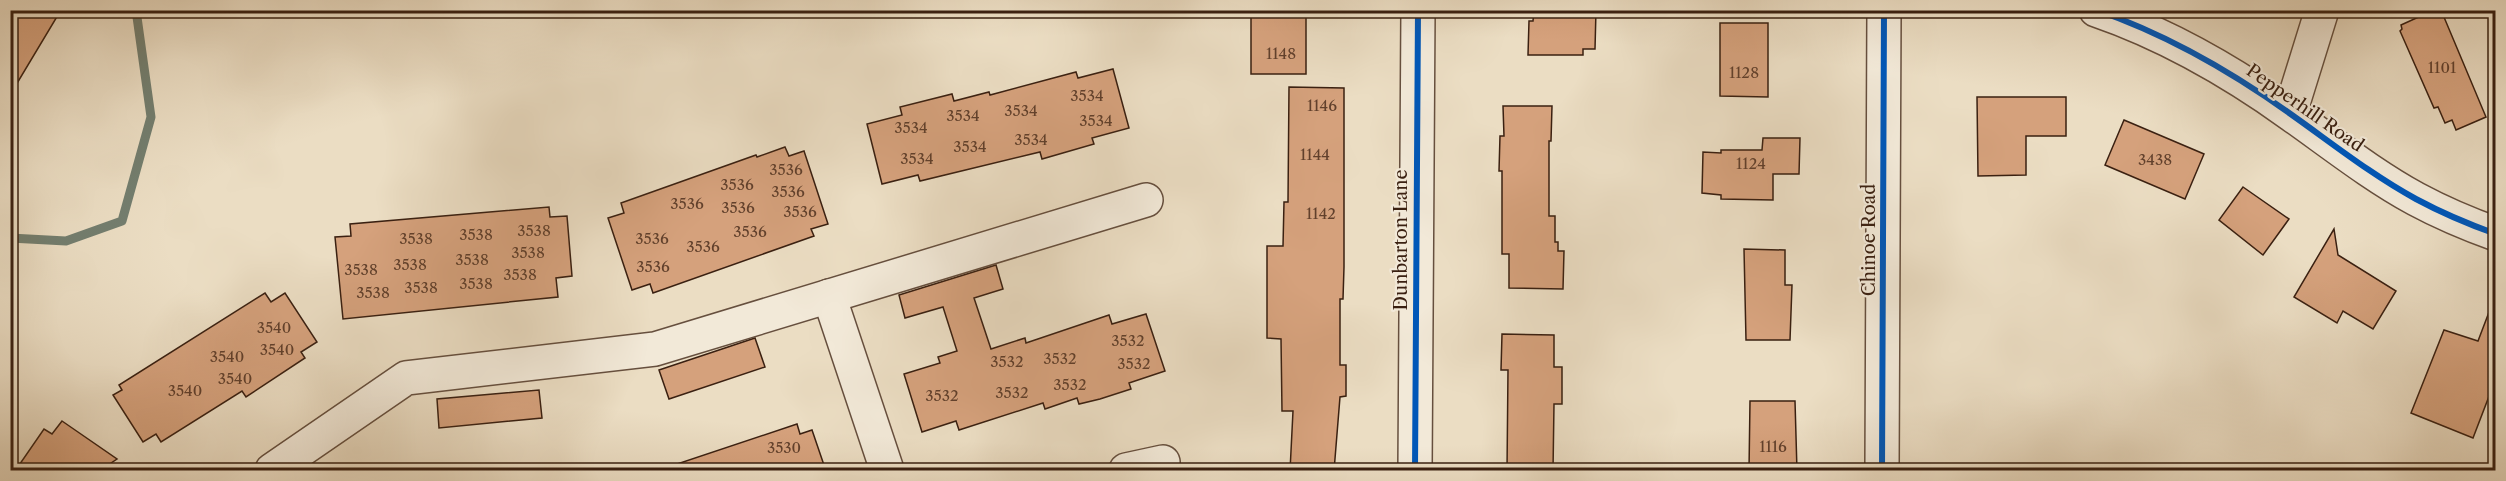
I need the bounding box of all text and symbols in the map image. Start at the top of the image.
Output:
house number: 1148 [1266,44,1296,63]
house number: 1101 [2428,58,2457,77]
street label: Pepperhill Road [2242,59,2368,157]
house number: 1128 [1729,63,1759,82]
house number: 3534 [1070,86,1104,105]
house number: 1146 [1307,96,1337,115]
house number: 3534 [1004,101,1038,120]
house number: 3534 [946,106,980,125]
house number: 3534 [1079,111,1113,130]
house number: 3534 [894,118,928,137]
house number: 3534 [1014,130,1048,149]
house number: 3534 [953,137,987,156]
house number: 1144 [1300,145,1330,164]
house number: 3534 [900,149,934,168]
house number: 3438 [2138,150,2172,169]
house number: 1124 [1736,154,1766,173]
house number: 3536 [769,160,803,179]
street label: Dunbarton Lane [1390,170,1412,310]
house number: 3536 [720,175,754,194]
house number: 3536 [771,182,805,201]
street label: Chinoe Road [1858,184,1880,296]
house number: 3536 [670,194,704,213]
house number: 3536 [721,198,755,217]
house number: 3536 [783,202,817,221]
house number: 1142 [1306,204,1336,223]
house number: 3538 [517,221,551,240]
house number: 3536 [733,222,767,241]
house number: 3538 [459,225,493,244]
house number: 3538 [399,229,433,248]
house number: 3536 [635,229,669,248]
house number: 3536 [686,237,720,256]
house number: 3538 [511,243,545,262]
house number: 3538 [455,250,489,269]
house number: 3538 [393,255,427,274]
house number: 3536 [636,257,670,276]
house number: 3538 [344,260,378,279]
house number: 3538 [503,265,537,284]
house number: 3538 [459,274,493,293]
house number: 3538 [404,278,438,297]
house number: 3538 [356,283,390,302]
house number: 3540 [257,318,291,337]
house number: 3532 [1111,331,1145,350]
house number: 3540 [260,340,294,359]
house number: 3540 [210,347,244,366]
house number: 3532 [1043,349,1077,368]
house number: 3532 [990,352,1024,371]
house number: 3532 [1117,354,1151,373]
house number: 3540 [218,369,252,388]
house number: 3532 [1053,375,1087,394]
house number: 3540 [168,381,202,400]
house number: 3532 [995,383,1029,402]
house number: 3532 [925,386,959,405]
house number: 1116 [1759,437,1787,456]
house number: 3530 [767,438,801,457]

